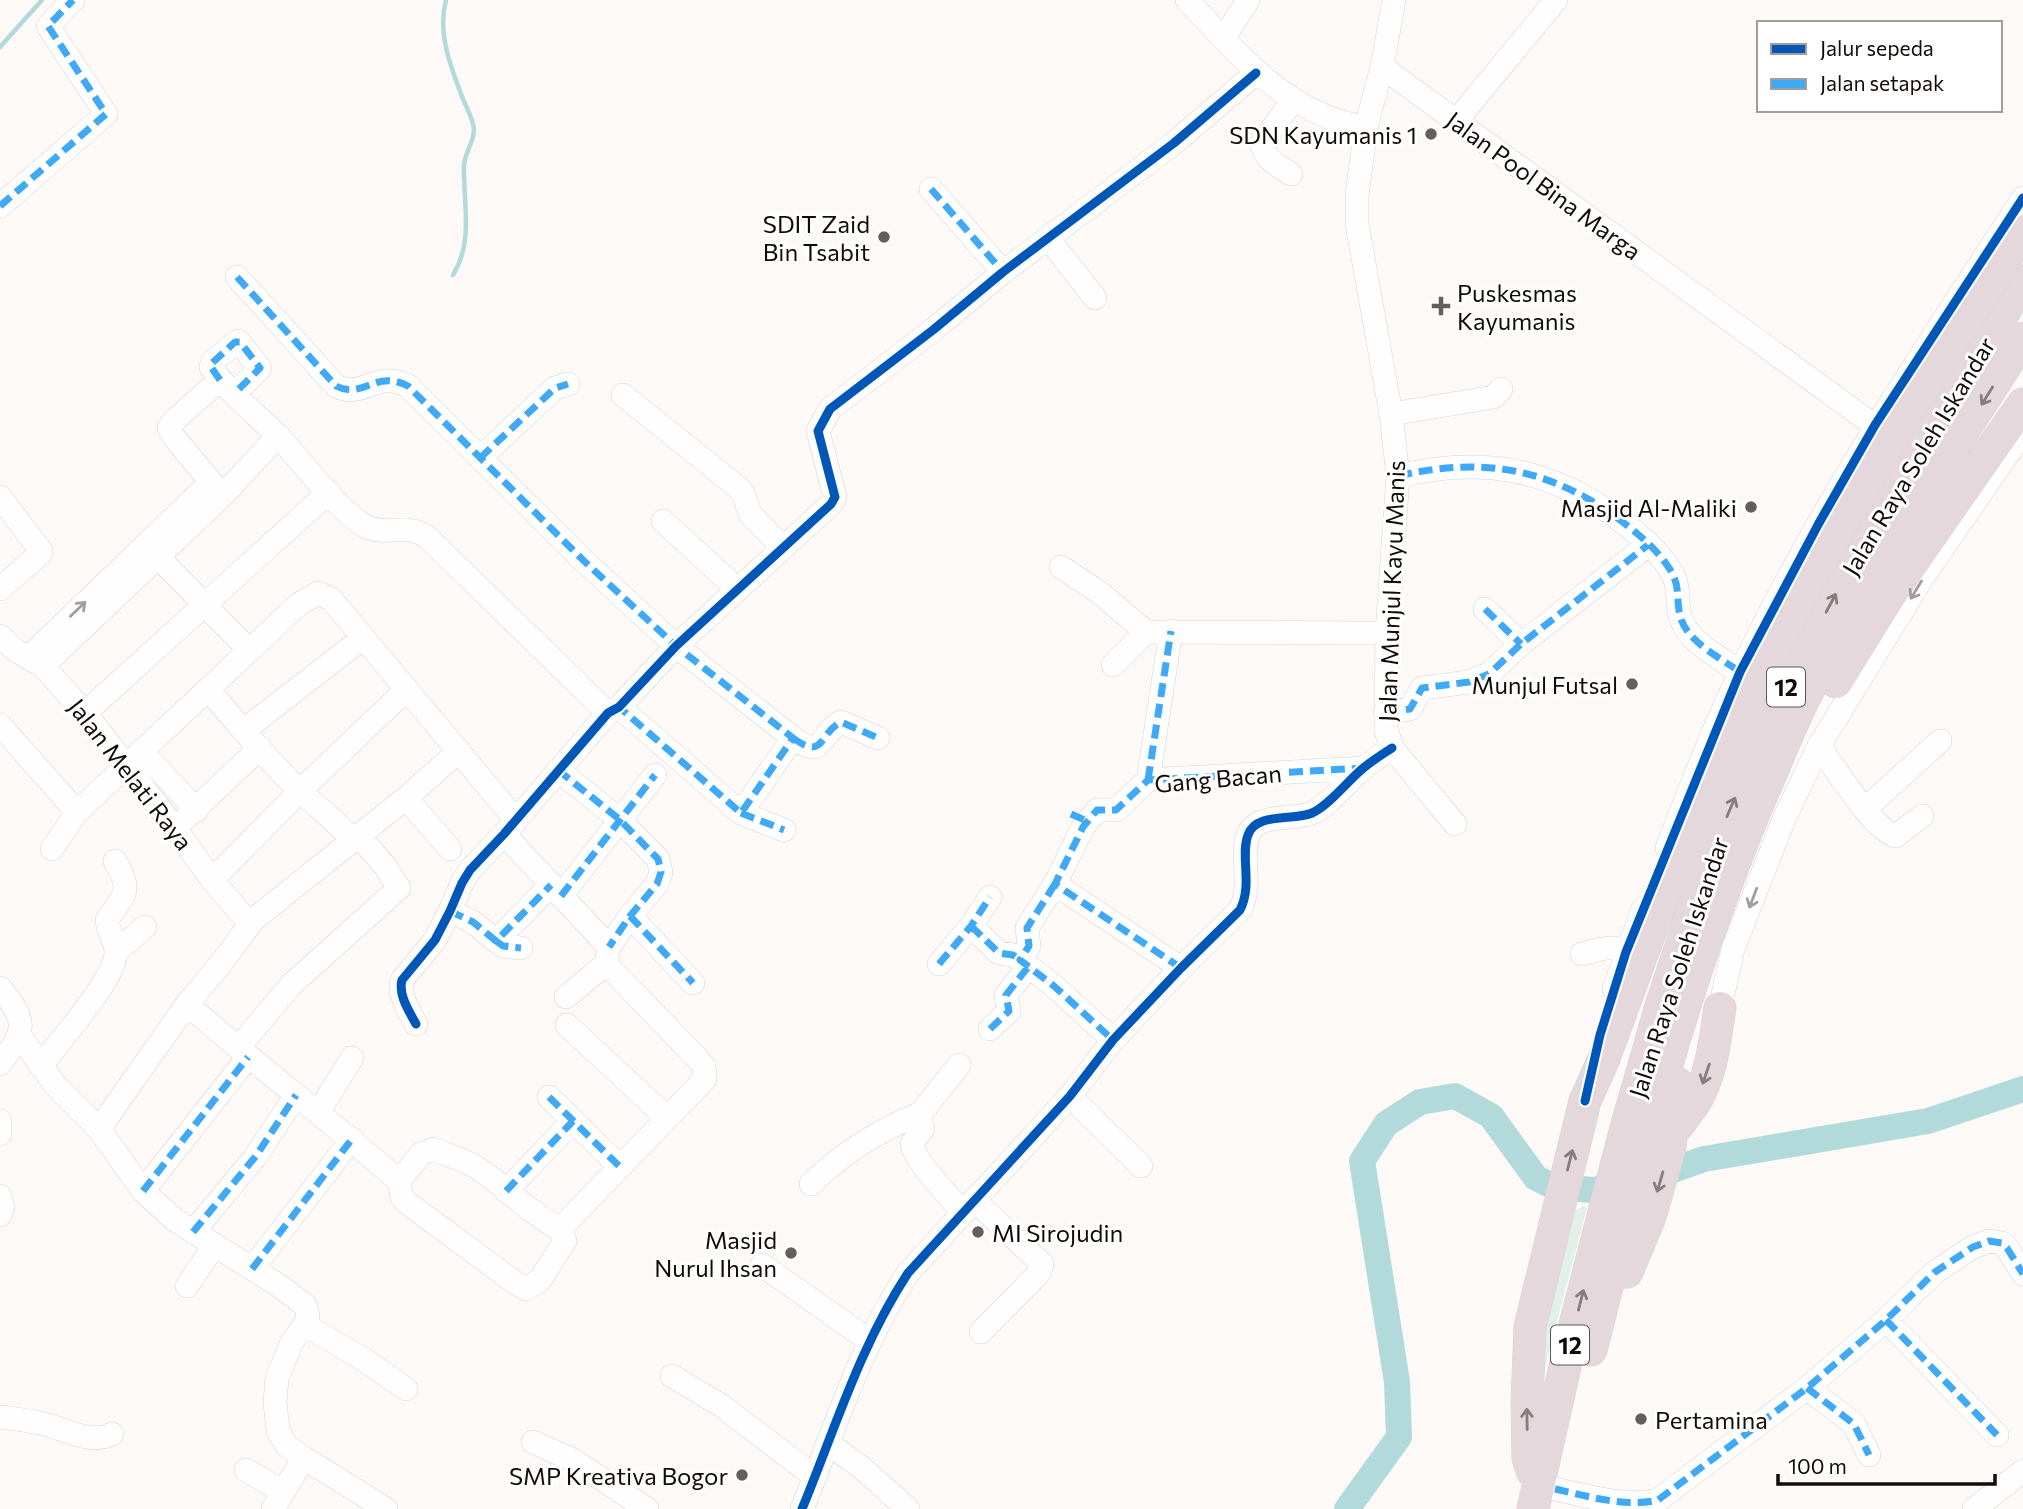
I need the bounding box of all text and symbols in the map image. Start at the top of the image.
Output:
legend [1757,21,2002,112]
text: Jalur sepeda [1820,35,1934,60]
text: Jalan setapak [1820,70,1944,95]
street label: Jalan Pool Bina Marga [1441,105,1647,265]
place label: SDN Kayumanis 1 [1229,120,1417,149]
marker: SDN Kayumanis 1 [1423,126,1439,142]
place label: SDIT Zaid Bin Tsabit [763,209,870,266]
marker: SDIT Zaid Bin Tsabit [876,229,892,245]
place label: Puskesmas Kayumanis [1457,278,1577,335]
marker: Puskesmas Kayumanis [1431,296,1451,316]
street label: Jalan Raya Soleh Iskandar [1835,331,2001,580]
one-way arrow [1979,386,1994,405]
street label: Jalan Munjul Kayu Manis [1372,460,1410,722]
place label: Masjid Al-Maliki [1561,493,1737,522]
marker: Masjid Al-Maliki [1743,499,1759,515]
one-way arrow [1908,579,1922,599]
one-way arrow [1825,593,1838,614]
one-way arrow [69,601,86,618]
road number: 12 [1767,667,1805,706]
place label: Munjul Futsal [1471,670,1618,699]
marker: Munjul Futsal [1624,676,1640,692]
street label: Jalan Melati Raya [63,692,199,856]
street label: Gang Bacan [1153,758,1283,798]
one-way arrow [1725,797,1738,819]
street label: Jalan Raya Soleh Iskandar [1622,832,1734,1101]
one-way arrow [1745,887,1758,909]
one-way arrow [1699,1063,1711,1085]
one-way arrow [1564,1149,1577,1172]
one-way arrow [1653,1171,1666,1193]
place label: MI Sirojudin [992,1218,1123,1247]
marker: MI Sirojudin [970,1224,986,1240]
place label: Masjid Nurul Ihsan [654,1225,777,1282]
marker: Masjid Nurul Ihsan [783,1245,799,1261]
one-way arrow [1575,1290,1588,1312]
road number: 12 [1551,1326,1589,1364]
place label: Pertamina [1655,1405,1768,1434]
one-way arrow [1520,1408,1534,1431]
marker: Pertamina [1633,1411,1649,1427]
scale bar [1778,1442,1995,1486]
text: 100 m [1788,1453,1847,1478]
place label: SMP Kreativa Bogor [509,1461,728,1490]
marker: SMP Kreativa Bogor [734,1467,750,1483]

